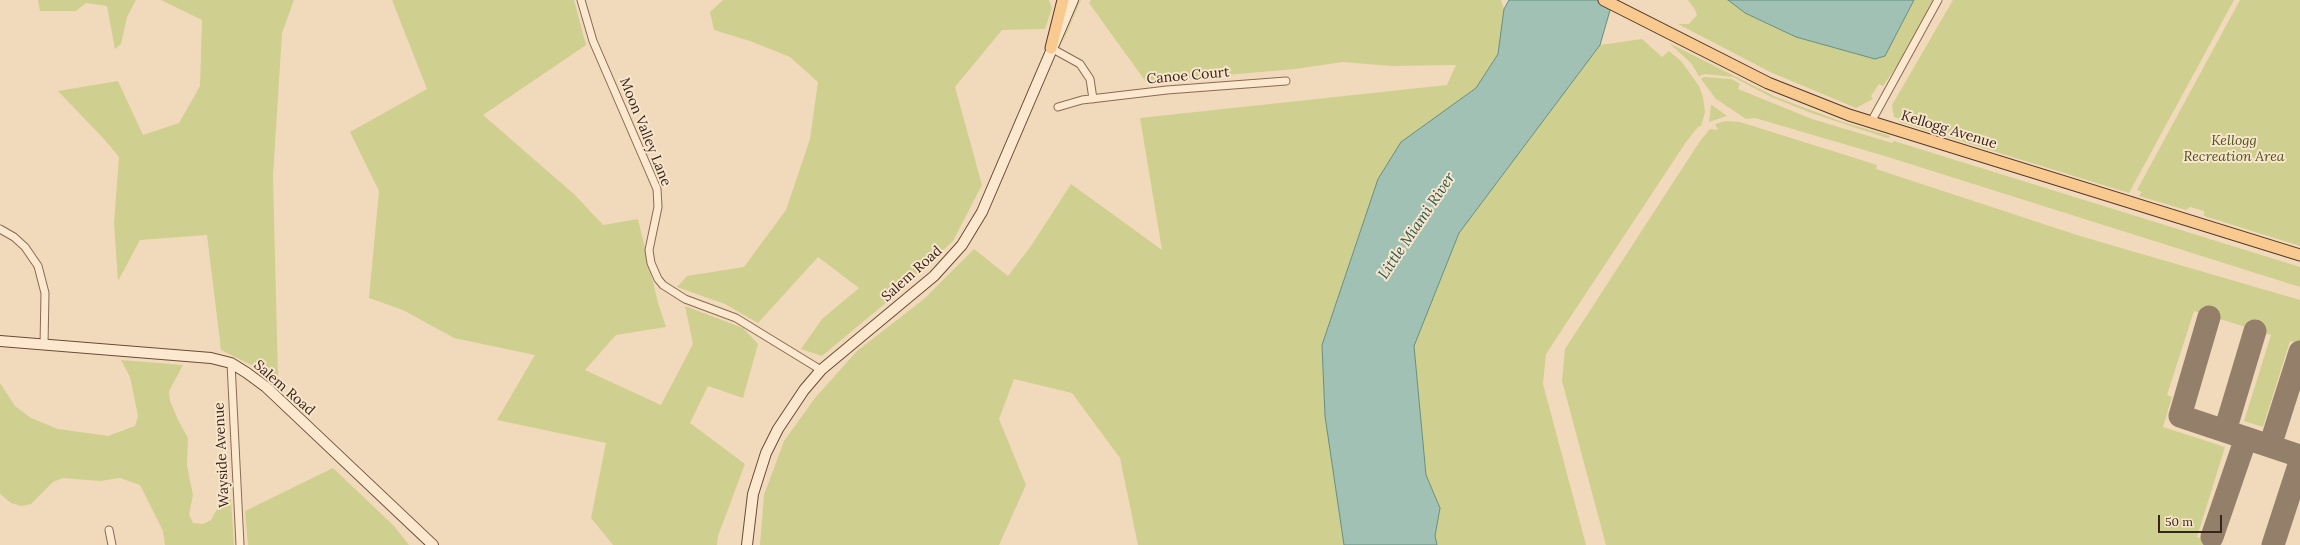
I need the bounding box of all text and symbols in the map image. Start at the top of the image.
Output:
street label: Canoe Court [1146,64,1230,88]
street label: Moon Valley Lane [616,75,674,189]
street label: Kellogg Avenue [1899,107,1999,153]
park label: Kellogg Recreation Area [2183,133,2285,166]
water label: Little Miami River [1375,169,1459,283]
street label: Salem Road [878,243,946,305]
street label: Salem Road [250,357,318,419]
street label: Wayside Avenue [211,402,233,508]
scale bar [2160,507,2224,533]
text: 50 m [2165,514,2193,529]

